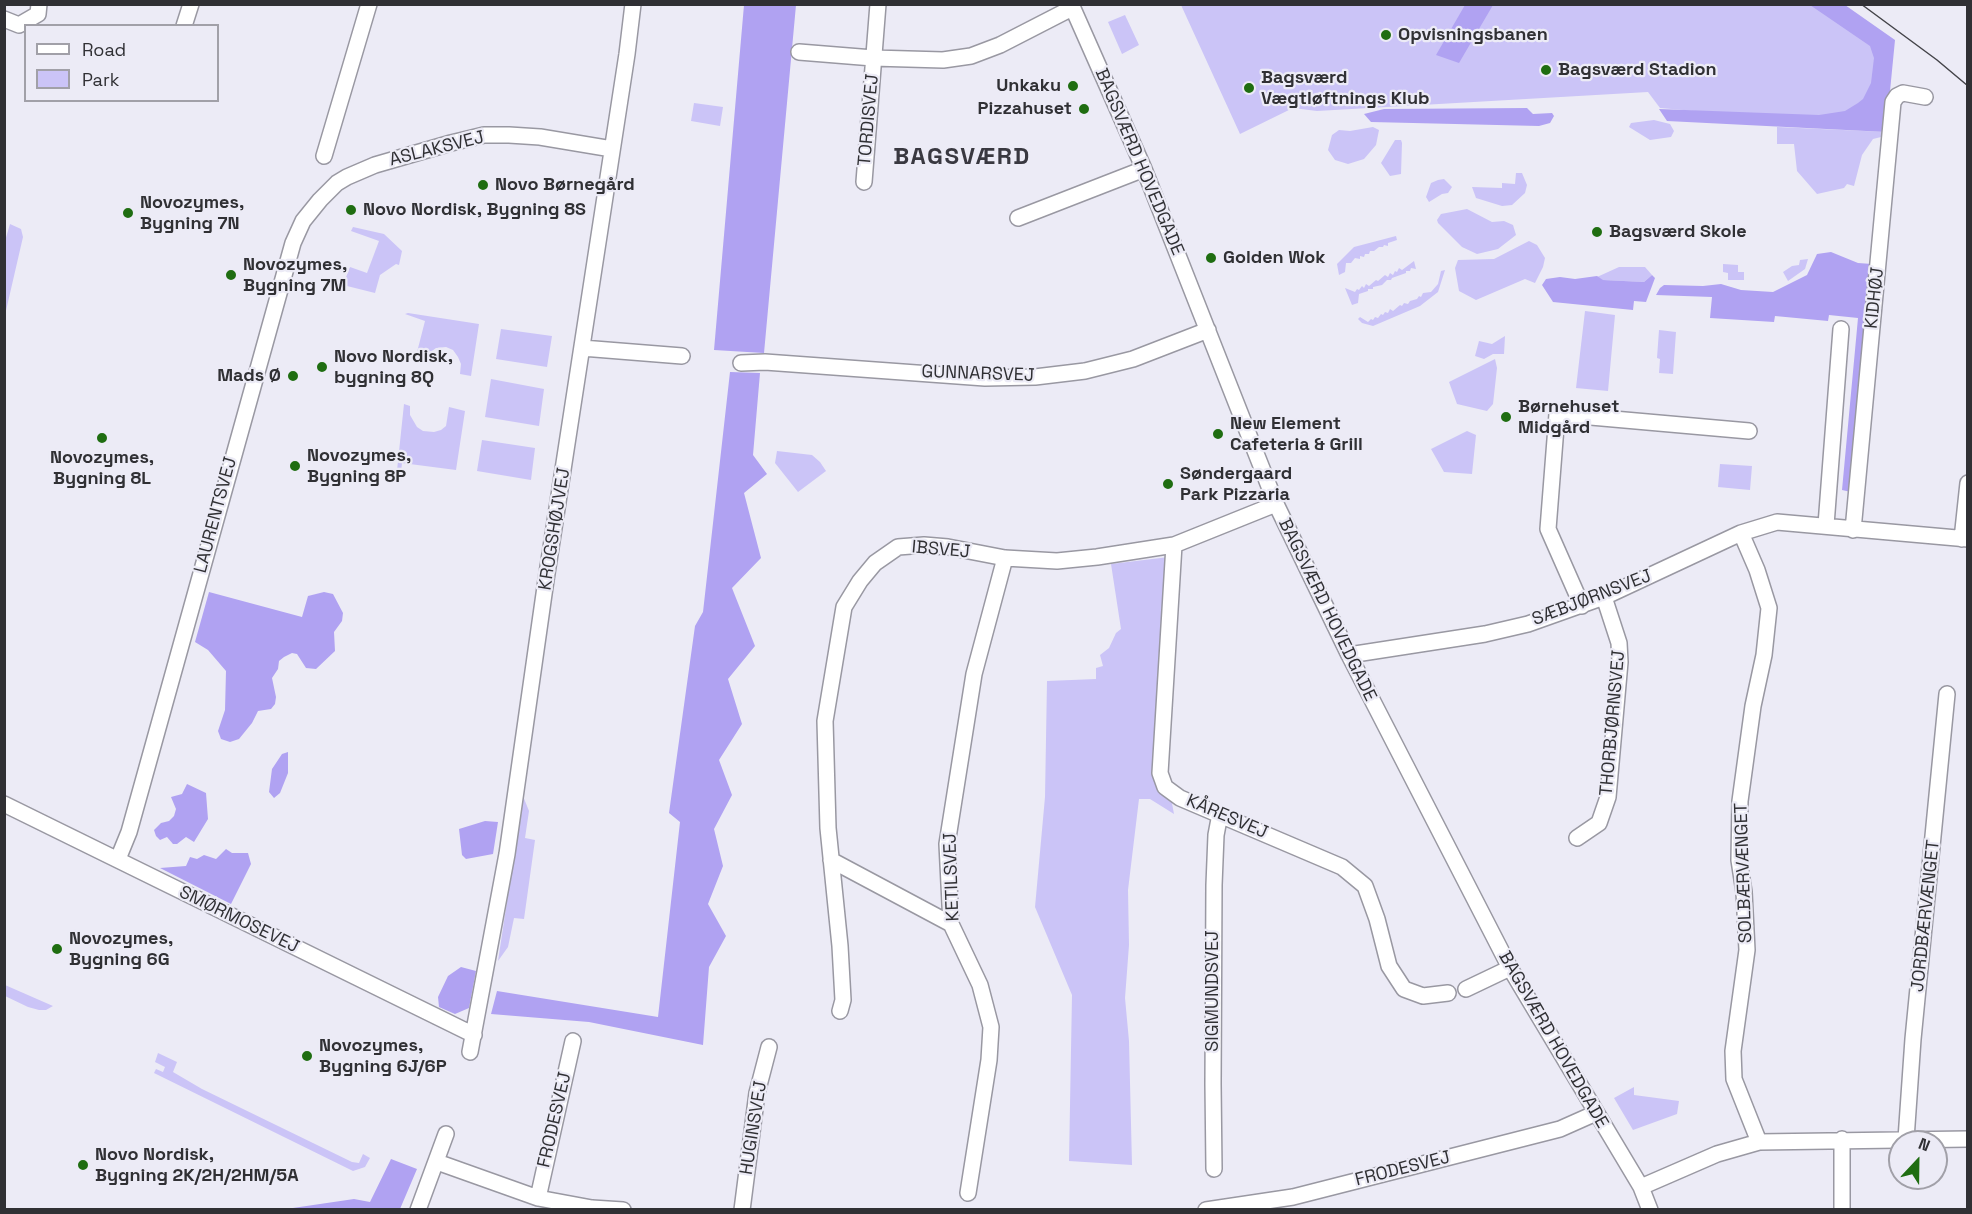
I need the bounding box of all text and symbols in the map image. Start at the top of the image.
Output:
legend [24,24,219,102]
place label: Opvisningsbanen [1398,24,1548,46]
marker: Opvisningsbanen [1379,28,1393,42]
text: Road [82,38,126,61]
place label: Bagsværd Stadion [1558,59,1717,81]
marker: Bagsværd Stadion [1539,63,1553,77]
street label: BAGSVÆRD HOVEDGADE [1090,65,1188,259]
place label: Bagsværd Vægtløftnings Klub [1261,67,1429,110]
text: Park [82,68,119,91]
street label: TORDISVEJ [854,73,884,167]
place label: Unkaku [996,75,1061,97]
marker: Unkaku [1066,79,1080,93]
marker: Bagsværd Vægtløftnings Klub [1242,81,1256,95]
place label: Pizzahuset [978,98,1072,120]
marker: Pizzahuset [1077,102,1091,116]
street label: ASLAKSVEJ [387,127,487,171]
district label: BAGSVÆRD [893,143,1031,171]
place label: Novo Børnegård [495,174,635,196]
marker: Novo Børnegård [476,178,490,192]
place label: Novozymes, Bygning 7N [140,192,244,234]
place label: Novo Nordisk, Bygning 8S [363,199,586,221]
marker: Novo Nordisk, Bygning 8S [344,203,358,217]
marker: Novozymes, Bygning 7N [121,206,135,220]
place label: Bagsværd Skole [1609,221,1747,243]
marker: Bagsværd Skole [1590,225,1604,239]
place label: Golden Wok [1223,247,1325,269]
marker: Golden Wok [1204,251,1218,265]
place label: Novozymes, Bygning 7M [243,254,347,296]
street label: KIDHØJ [1861,266,1889,330]
marker: Novozymes, Bygning 7M [224,268,238,282]
place label: Novo Nordisk, bygning 8Q [334,346,453,388]
marker: Novo Nordisk, bygning 8Q [315,360,329,374]
street label: GUNNARSVEJ [921,361,1035,387]
place label: Mads Ø [217,365,281,387]
marker: Mads Ø [286,369,300,383]
place label: Børnehuset Midgård [1518,396,1619,438]
marker: Børnehuset Midgård [1499,410,1513,424]
place label: New Element Cafeteria & Grill [1230,413,1363,456]
marker: New Element Cafeteria & Grill [1211,427,1225,441]
marker: Novozymes, Bygning 8L [95,431,109,445]
place label: Novozymes, Bygning 8P [307,445,411,488]
place label: Novozymes, Bygning 8L [50,447,154,490]
street label: LAURENTSVEJ [190,455,242,575]
marker: Novozymes, Bygning 8P [288,459,302,473]
place label: Søndergaard Park Pizzaria [1180,463,1292,506]
street label: KROGSHØJVEJ [535,466,575,592]
marker: Søndergaard Park Pizzaria [1161,477,1175,491]
street label: BAGSVÆRD HOVEDGADE [1273,515,1381,705]
street label: IBSVEJ [911,537,971,563]
street label: SÆBJØRNSVEJ [1529,565,1655,631]
street label: THORBJØRNSVEJ [1596,649,1630,797]
street label: KÅRESVEJ [1183,790,1271,844]
street label: SOLBÆRVÆNGET [1731,802,1757,944]
street label: KETILSVEJ [940,832,964,922]
street label: JORDBÆRVÆNGET [1907,839,1945,993]
street label: SMØRMOSEVEJ [176,882,302,958]
place label: Novozymes, Bygning 6G [69,928,173,970]
street label: SIGMUNDSVEJ [1202,930,1224,1052]
marker: Novozymes, Bygning 6G [50,942,64,956]
street label: BAGSVÆRD HOVEDGADE [1493,948,1613,1132]
place label: Novozymes, Bygning 6J/6P [319,1035,447,1078]
marker: Novozymes, Bygning 6J/6P [300,1049,314,1063]
street label: FRODESVEJ [534,1070,576,1170]
street label: HUGINSVEJ [736,1079,772,1177]
north arrow [1888,1130,1948,1190]
text: N [1915,1133,1933,1156]
place label: Novo Nordisk, Bygning 2K/2H/2HM/5A [95,1144,299,1186]
street label: FRODESVEJ [1353,1147,1453,1191]
marker: Novo Nordisk, Bygning 2K/2H/2HM/5A [76,1158,90,1172]

